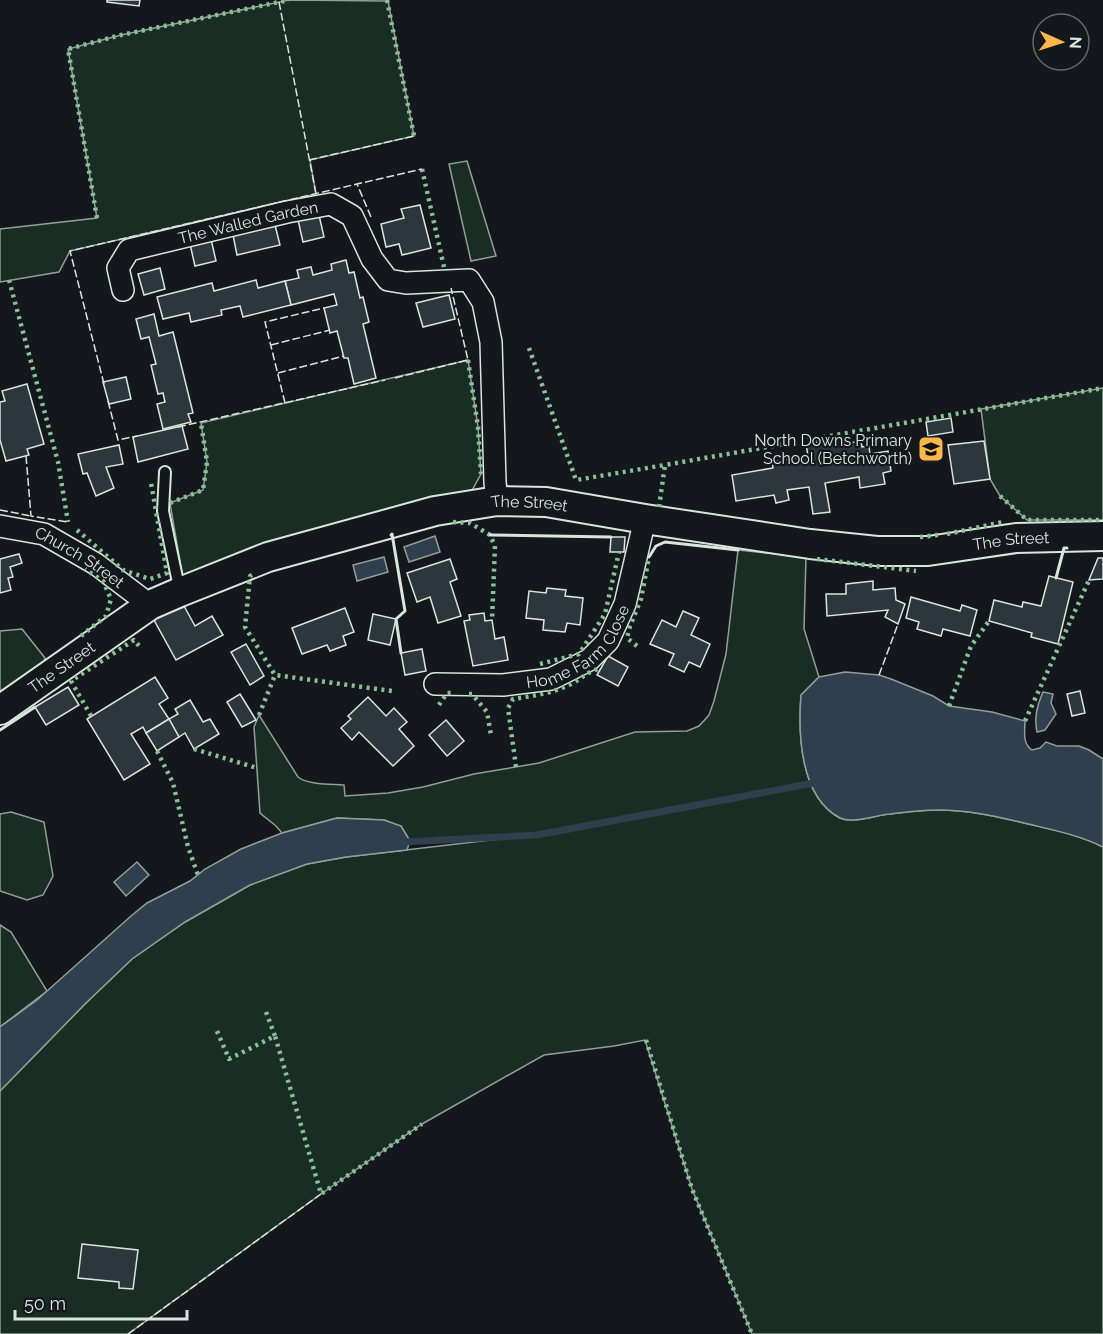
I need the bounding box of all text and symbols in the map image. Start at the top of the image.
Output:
north arrow [1031,12,1091,72]
text: N [1066,36,1085,49]
street label: The Walled Garden [176,198,320,248]
place label: North Downs Primary School (Betchworth) [754,431,912,468]
school or university icon: North Downs Primary School (Betchworth) [916,434,946,464]
street label: The Street [490,491,570,516]
street label: Church Street [34,524,128,592]
street label: The Street [971,528,1050,554]
street label: Home Farm Close [525,602,633,692]
street label: The Street [25,637,99,697]
scale bar [15,1283,188,1321]
text: 50 m [24,1293,66,1314]

